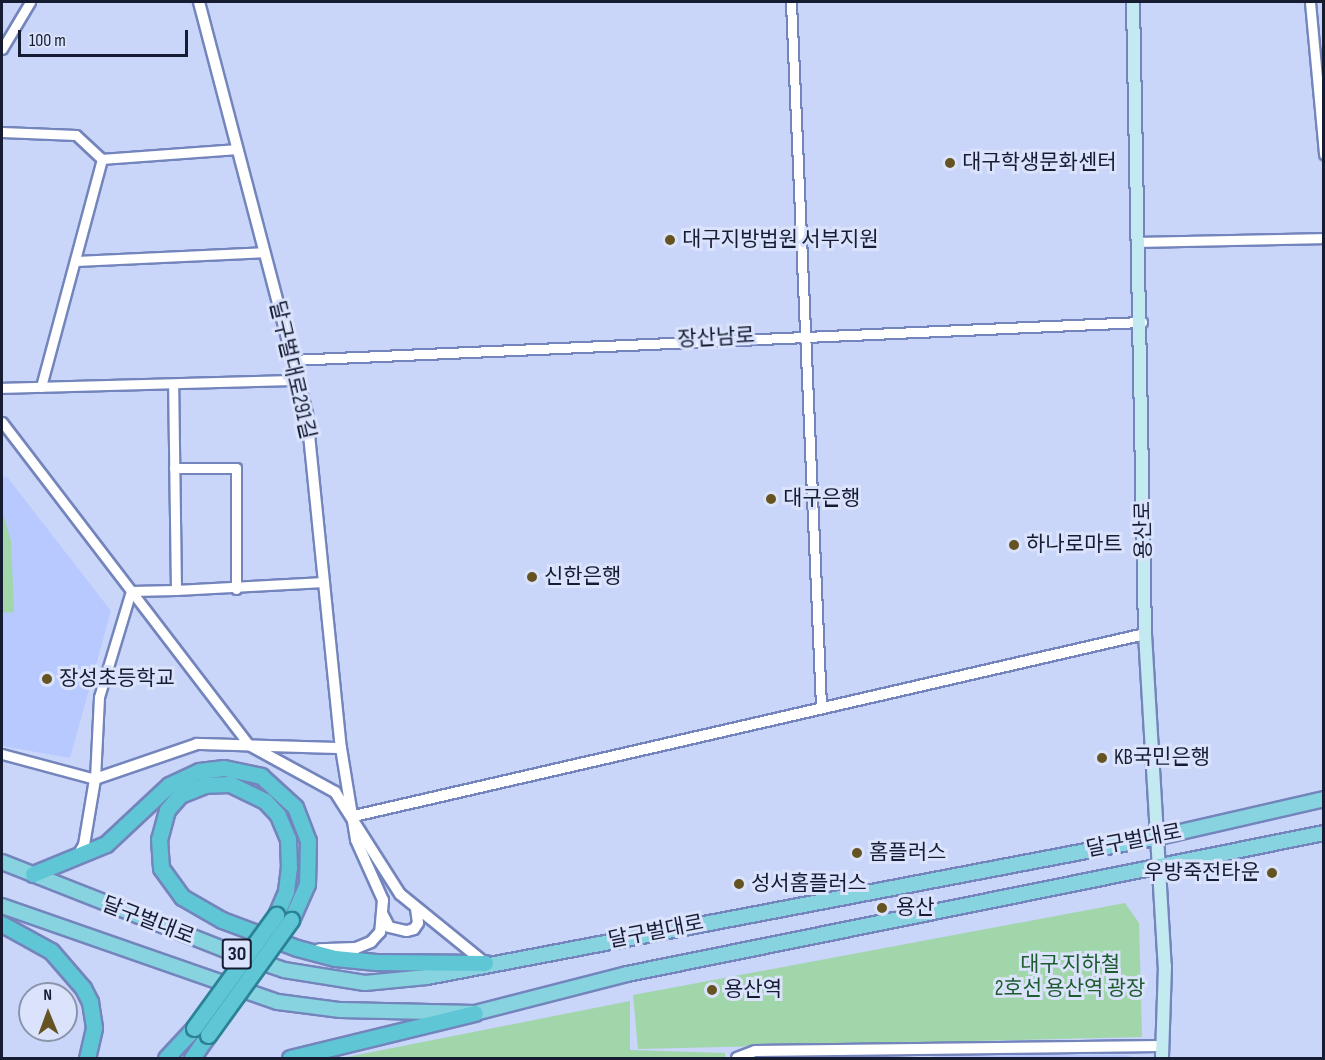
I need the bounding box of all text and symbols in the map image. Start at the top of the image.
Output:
scale bar [21,18,190,56]
text: 100 m [29,30,66,51]
place label: 대구학생문화센터 [962,150,1117,176]
marker: 대구학생문화센터 [943,156,957,170]
place label: 대구지방법원 서부지원 [682,227,879,253]
marker: 대구지방법원 서부지원 [663,233,677,247]
street label: 달구벌대로291길 [264,298,320,442]
street label: 장산남로 [677,323,755,353]
place label: 대구은행 [783,486,860,512]
marker: 대구은행 [764,492,778,506]
street label: 용산로 [1131,501,1157,559]
place label: 하나로마트 [1026,532,1123,558]
marker: 하나로마트 [1007,538,1021,552]
place label: 신한은행 [544,564,621,590]
marker: 신한은행 [525,570,539,584]
place label: 장성초등학교 [59,666,175,692]
marker: 장성초등학교 [40,672,54,686]
place label: KB국민은행 [1114,745,1210,771]
marker: KB국민은행 [1095,751,1109,765]
street label: 달구벌대로 [1084,819,1184,863]
place label: 홈플러스 [869,840,946,866]
marker: 홈플러스 [850,846,864,860]
place label: 우방죽전타운 [1144,860,1260,886]
marker: 우방죽전타운 [1265,866,1279,880]
place label: 성서홈플러스 [751,871,867,897]
marker: 성서홈플러스 [732,877,746,891]
street label: 달구벌대로 [98,892,198,950]
place label: 용산 [896,895,935,921]
marker: 용산 [873,899,891,917]
street label: 달구벌대로 [606,910,706,954]
road number: 30 [220,937,254,971]
park label: 대구 지하철 2호선 용산역 광장 [995,952,1145,1002]
place label: 용산역 [724,977,782,1003]
north arrow [18,982,78,1042]
marker: 용산역 [705,983,719,997]
text: N [43,986,52,1005]

